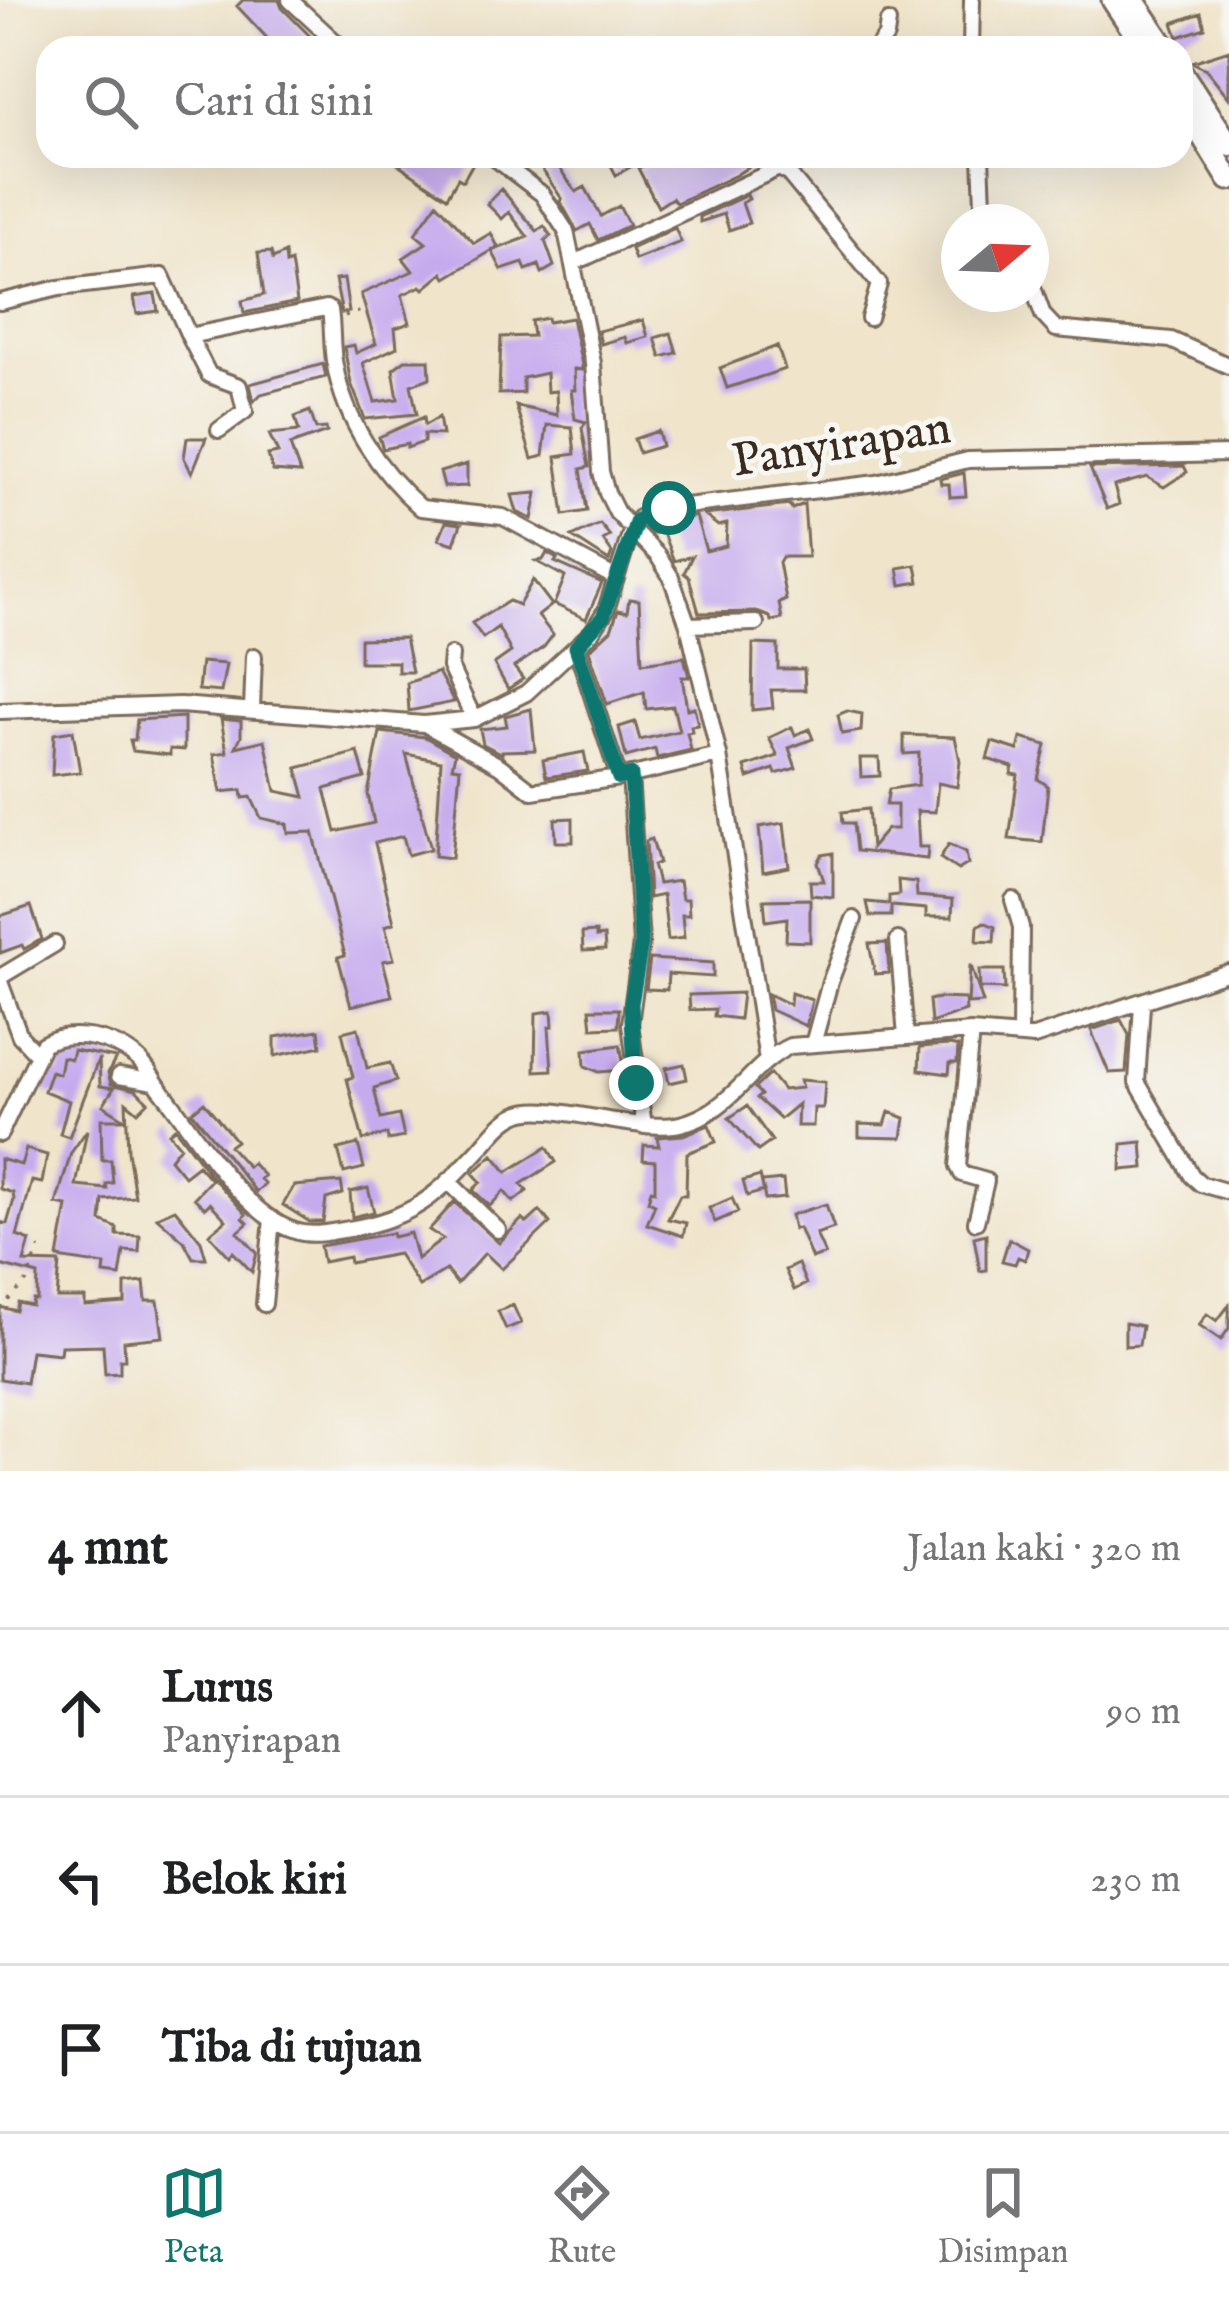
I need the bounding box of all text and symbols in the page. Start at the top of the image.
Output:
search box [36,36,1193,168]
icon: search [78,69,144,135]
text: Cari di sini [174,74,374,131]
north arrow [941,204,1049,312]
street label: Panyirapan [728,399,955,493]
route start [642,481,696,535]
route end [609,1056,663,1110]
text: 4 mnt [48,1517,168,1582]
text: Jalan kaki · 320 m [907,1525,1181,1574]
text: Lurus [162,1660,273,1717]
icon: ahead [48,1680,114,1746]
text: 90 m [1106,1688,1181,1737]
text: Panyirapan [162,1717,341,1766]
icon: left [48,1848,114,1914]
text: Belok kiri [162,1852,347,1909]
text: 230 m [1090,1856,1181,1905]
icon: arrive [48,2016,114,2082]
text: Tiba di tujuan [162,2020,422,2077]
tab: Peta [161,2160,227,2274]
tab: Rute [548,2160,616,2274]
tab: Disimpan [937,2160,1068,2274]

